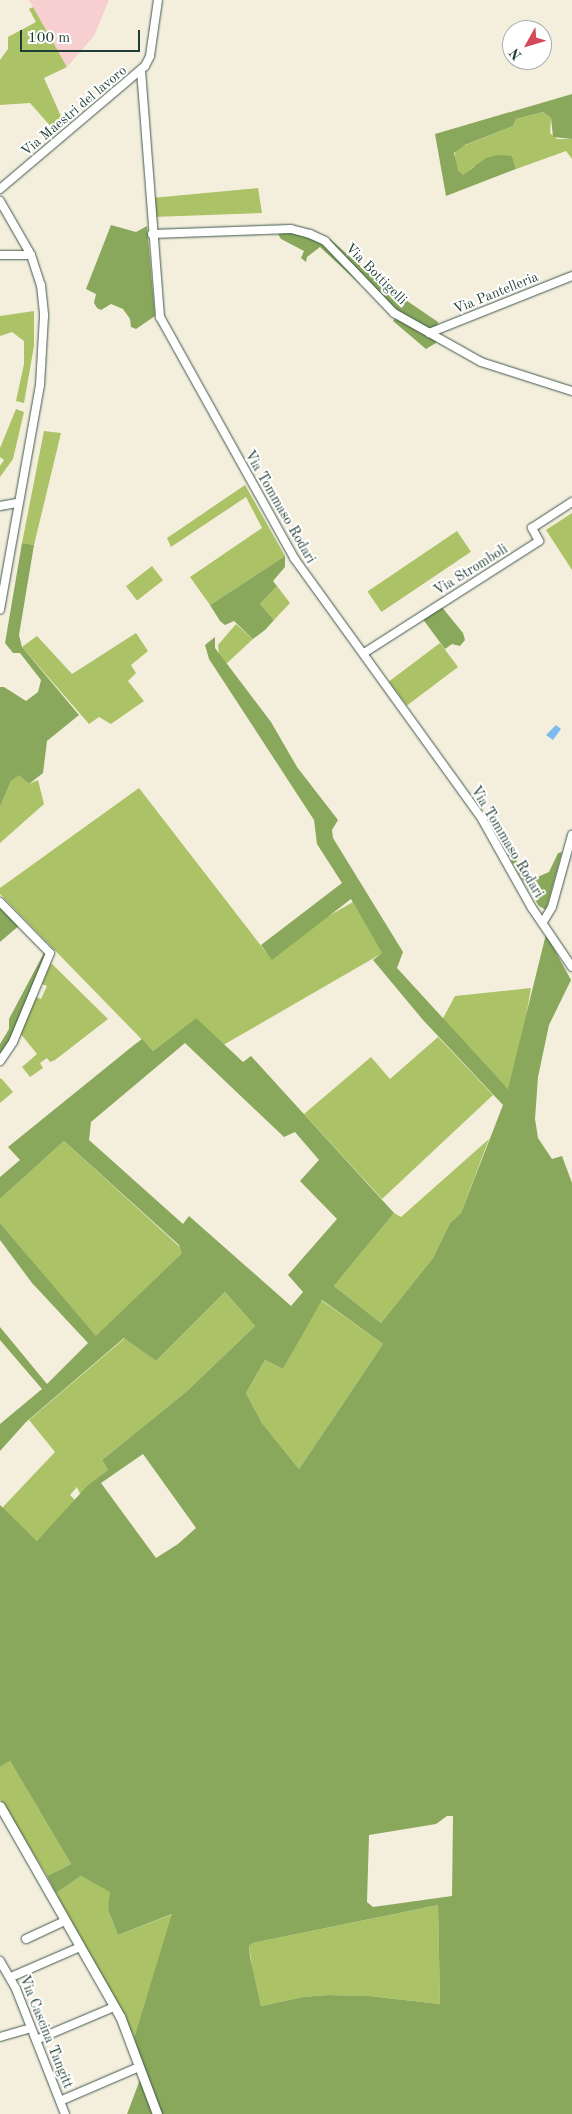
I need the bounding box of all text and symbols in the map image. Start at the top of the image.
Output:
scale bar [22,20,142,52]
north arrow [502,20,552,70]
text: 100 m [28,31,70,46]
text: N [507,45,525,62]
street label: Via Maestri del lavoro [18,62,130,160]
street label: Via Bottigelli [342,240,410,308]
street label: Via Pantelleria [451,268,541,318]
street label: Via Tommaso Rodari [241,448,319,566]
street label: Via Stromboli [431,541,511,599]
street label: Via Tommaso Rodari [467,783,547,901]
street label: Via Cascina Tangitt [16,1973,76,2091]

